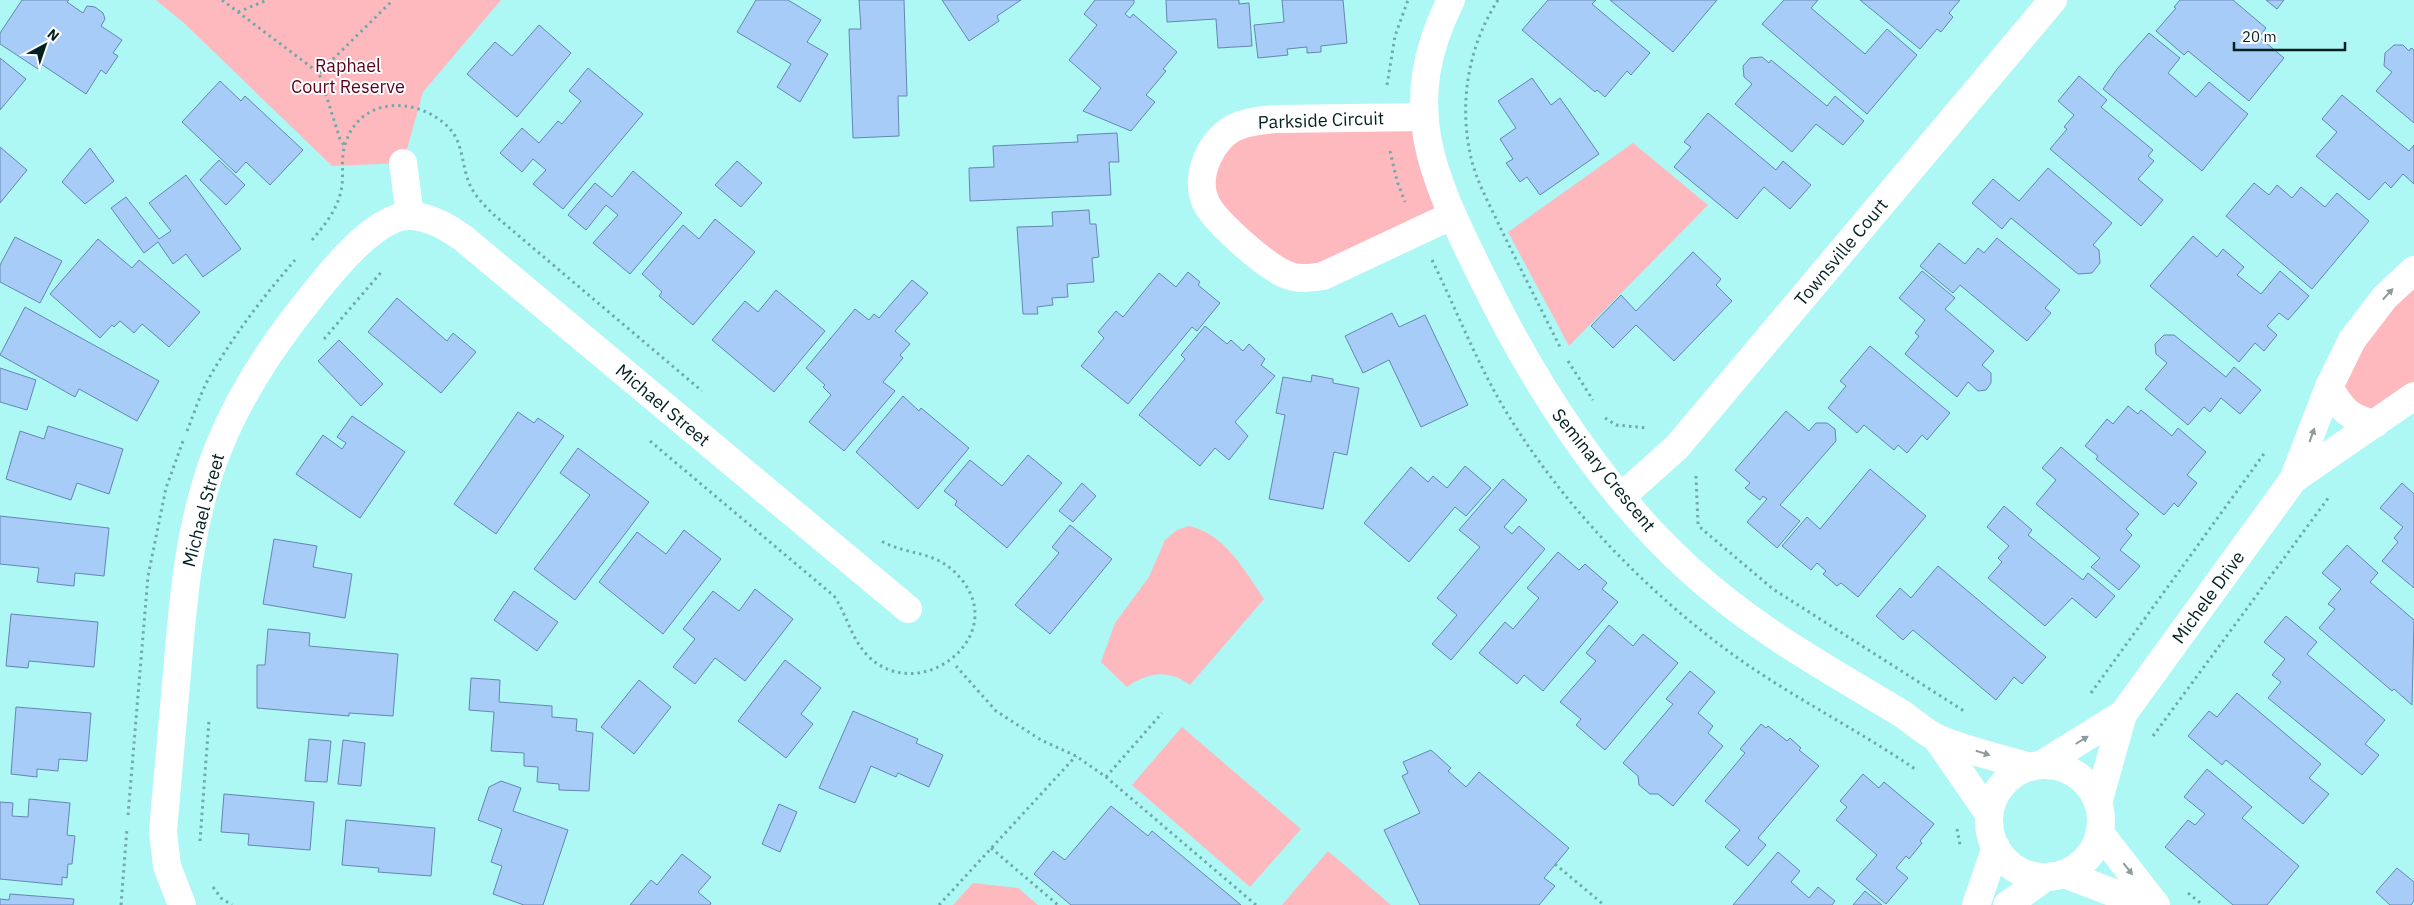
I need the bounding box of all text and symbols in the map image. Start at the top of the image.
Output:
north arrow [20,20,70,70]
scale bar [2234,20,2345,52]
text: N [44,25,63,45]
text: 20 m [2242,27,2277,46]
park label: Raphael Court Reserve [291,54,405,98]
street label: Parkside Circuit [1257,106,1385,134]
street label: Townsville Court [1789,194,1893,310]
one-way arrow [2382,288,2394,300]
street label: Michael Street [611,359,715,451]
street label: Seminary Crescent [1547,404,1661,536]
one-way arrow [2308,427,2316,442]
street label: Michael Street [177,451,229,569]
street label: Michele Drive [2167,546,2249,648]
one-way arrow [2075,735,2089,744]
one-way arrow [1976,750,1991,757]
one-way arrow [2123,862,2134,875]

